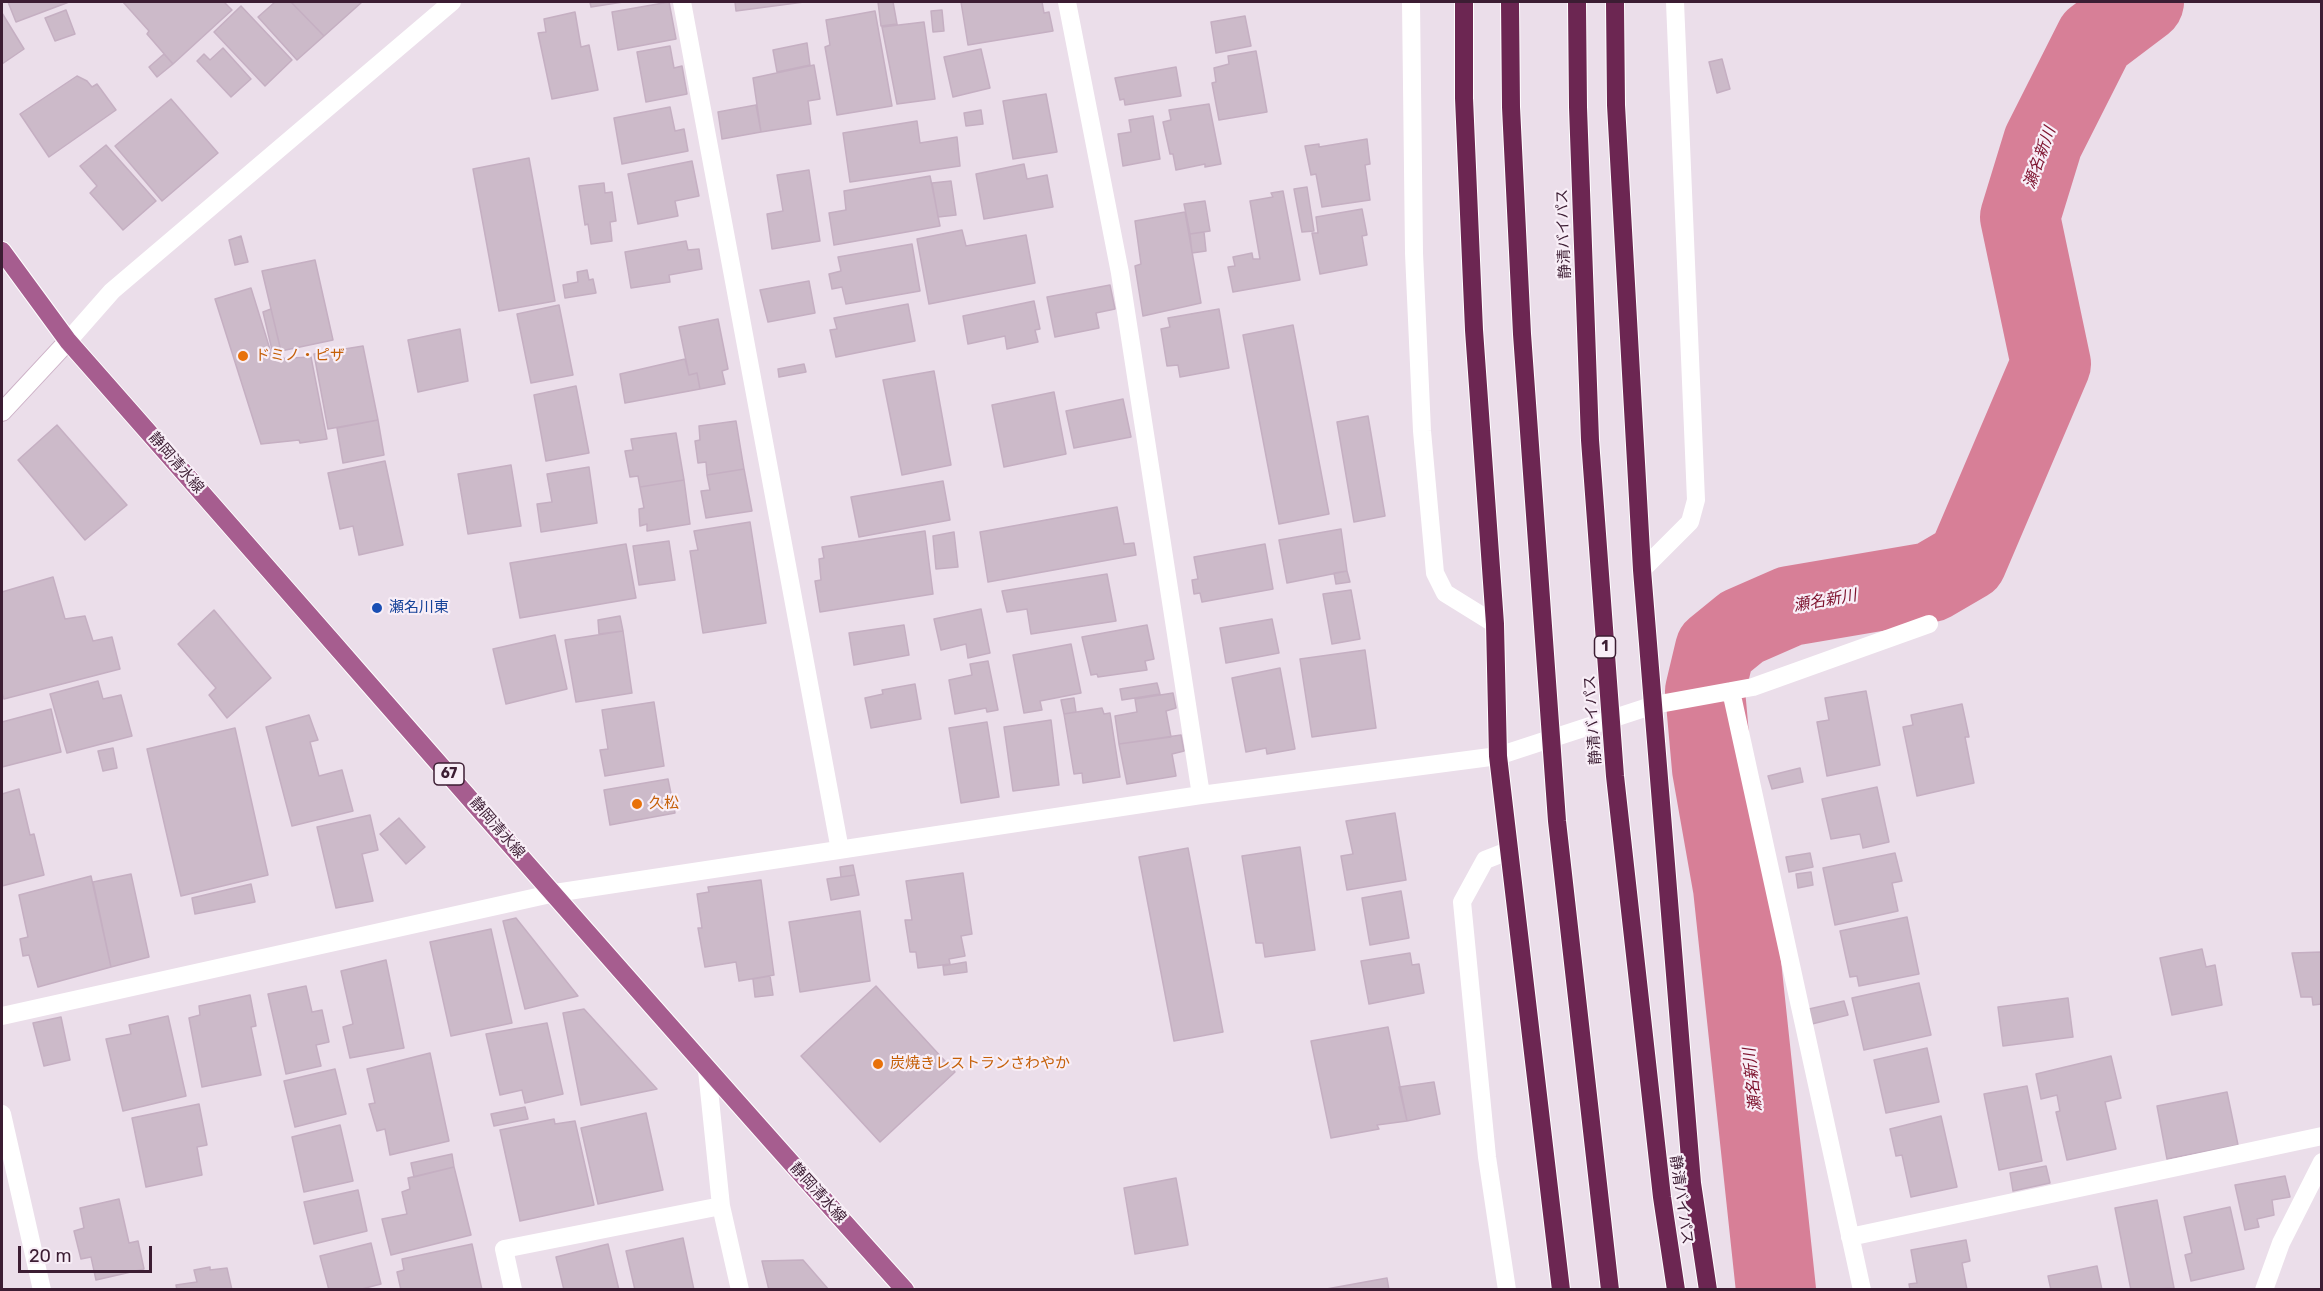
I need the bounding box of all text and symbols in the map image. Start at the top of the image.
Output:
water label: 瀬名新川 [2020,125,2060,191]
street label: 静清バイパス [1553,189,1575,279]
place label: ドミノ・ピザ [255,347,345,365]
marker: ドミノ・ピザ [236,349,250,363]
street label: 静岡清水線 [145,429,207,497]
water label: 瀬名新川 [1792,586,1858,616]
place label: 瀬名川東 [389,599,449,617]
marker: 瀬名川東 [370,601,384,615]
road number: 1 [1594,636,1616,658]
street label: 静清バイパス [1581,674,1605,766]
road number: 67 [434,763,464,785]
street label: 静岡清水線 [466,794,528,862]
place label: 久松 [649,795,679,813]
marker: 久松 [630,797,644,811]
water label: 瀬名新川 [1740,1047,1766,1113]
place label: 炭焼きレストランさわやか [890,1055,1070,1073]
marker: 炭焼きレストランさわやか [871,1057,885,1071]
street label: 静清バイパス [1666,1154,1696,1246]
street label: 静岡清水線 [786,1159,850,1227]
scale bar [21,1234,154,1272]
text: 20 m [29,1245,71,1267]

